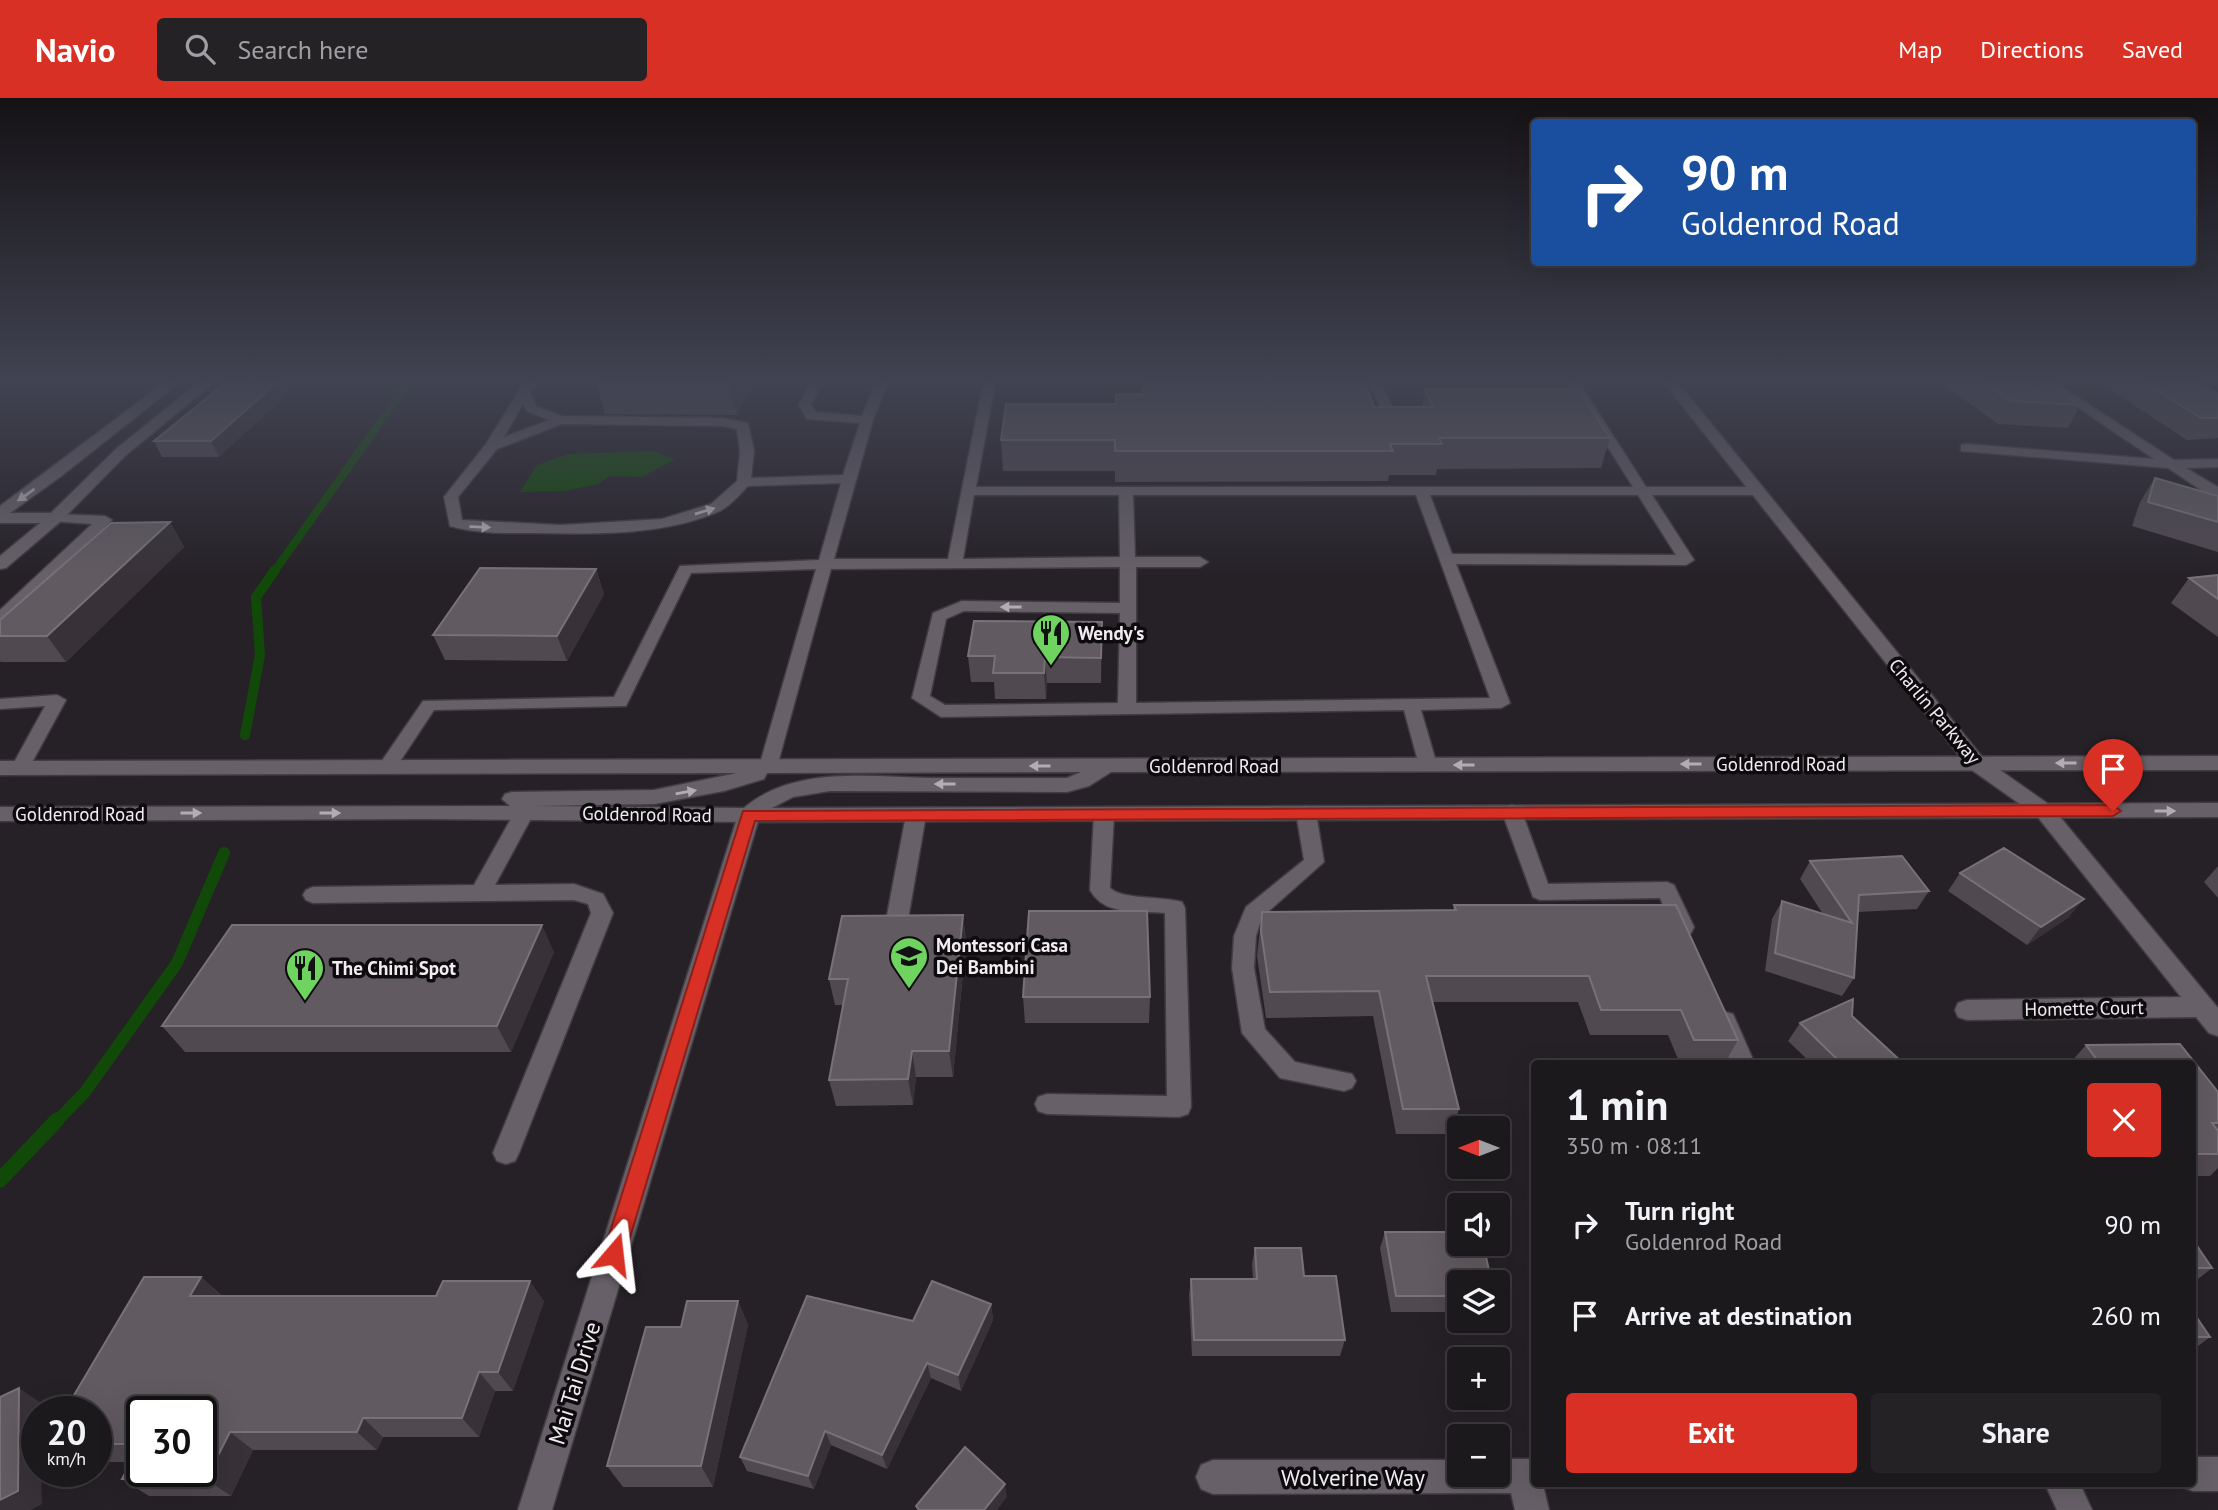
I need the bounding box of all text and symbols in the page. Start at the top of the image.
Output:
search box [157,18,647,81]
text: Navio [35,28,115,71]
icon: search [181,30,219,68]
text: Search here [237,33,369,66]
text: Map [1898,34,1942,65]
text: Directions [1980,34,2084,65]
text: Saved [2122,34,2183,65]
text: 90 m [1681,140,1788,204]
icon: right [1566,147,1657,238]
text: Goldenrod Road [1681,202,1900,244]
one-way arrow [17,488,35,502]
one-way arrow [695,505,716,515]
one-way arrow [469,521,491,532]
one-way arrow [1000,601,1022,613]
restaurant icon: Wendy's [1030,612,1072,667]
place label: Wendy's [1078,621,1144,645]
street label: Charlin Parkway [1884,653,1986,769]
pin [2083,739,2143,811]
icon: arrive [2094,750,2132,788]
street label: Goldenrod Road [1716,752,1846,776]
street label: Goldenrod Road [1149,754,1279,778]
one-way arrow [2055,757,2077,769]
one-way arrow [1680,758,1702,770]
one-way arrow [1453,759,1475,771]
one-way arrow [1029,760,1051,772]
one-way arrow [934,778,956,790]
one-way arrow [675,786,697,797]
street label: Goldenrod Road [582,801,712,827]
street label: Goldenrod Road [15,802,145,826]
one-way arrow [2154,805,2176,817]
one-way arrow [180,807,202,819]
one-way arrow [319,807,341,818]
place label: Montessori Casa Dei Bambini [936,933,1068,979]
school or university icon: Montessori Casa Dei Bambini [888,935,930,990]
restaurant icon: The Chimi Spot [284,947,326,1002]
place label: The Chimi Spot [332,956,456,980]
street label: Homette Court [2024,995,2145,1021]
text: 1 min [1566,1077,1668,1132]
button: close [2087,1083,2161,1157]
north arrow [1447,1116,1510,1180]
map controls [1447,1116,1510,1487]
text: 350 m · 08:11 [1566,1131,1702,1160]
button: sound [1447,1193,1510,1256]
text: Turn right [1625,1194,1734,1227]
icon: right [1566,1206,1604,1244]
text: 90 m [2105,1208,2161,1241]
position arrow [577,1217,651,1291]
text: Goldenrod Road [1625,1227,1782,1256]
button: layers [1447,1270,1510,1333]
icon: arrive [1566,1297,1604,1335]
text: Arrive at destination [1625,1299,1852,1332]
text: 260 m [2090,1299,2161,1332]
street label: Mai Tai Drive [542,1318,606,1448]
button: + [1447,1347,1510,1410]
button: Exit [1566,1393,1857,1473]
button: Share [1871,1393,2161,1473]
speed limit sign: 30 [126,1396,217,1487]
text: 20 [47,1409,86,1455]
button: − [1447,1424,1510,1487]
text: km/h [47,1447,86,1470]
street label: Wolverine Way [1281,1463,1425,1492]

